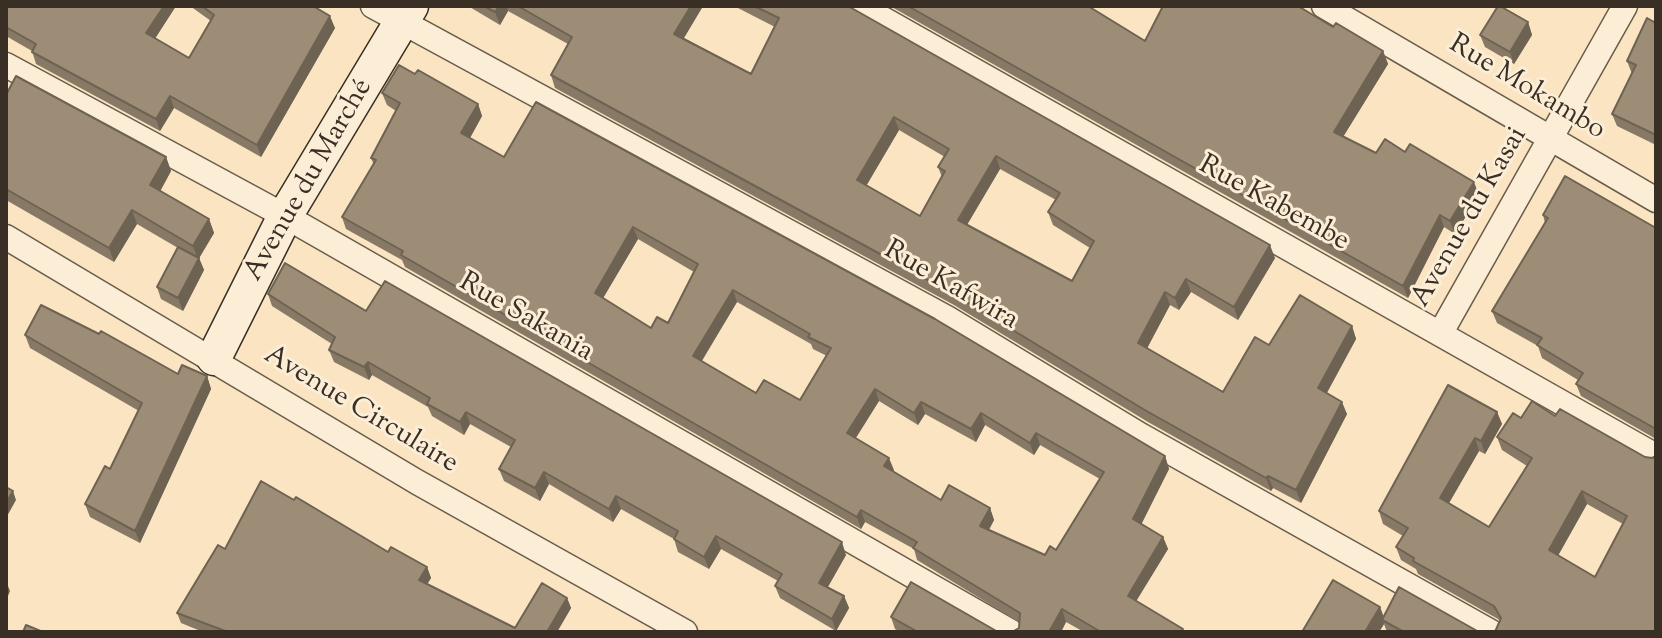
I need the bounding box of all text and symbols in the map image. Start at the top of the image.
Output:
street label: Rue Mokambo [1442,29,1610,149]
street label: Avenue du Marché [239,74,381,288]
street label: Avenue du Kasai [1406,122,1536,314]
street label: Rue Kabembe [1192,150,1354,260]
street label: Rue Kafwira [877,235,1023,339]
street label: Rue Sakania [452,267,598,371]
street label: Avenue Circulaire [257,340,463,482]

